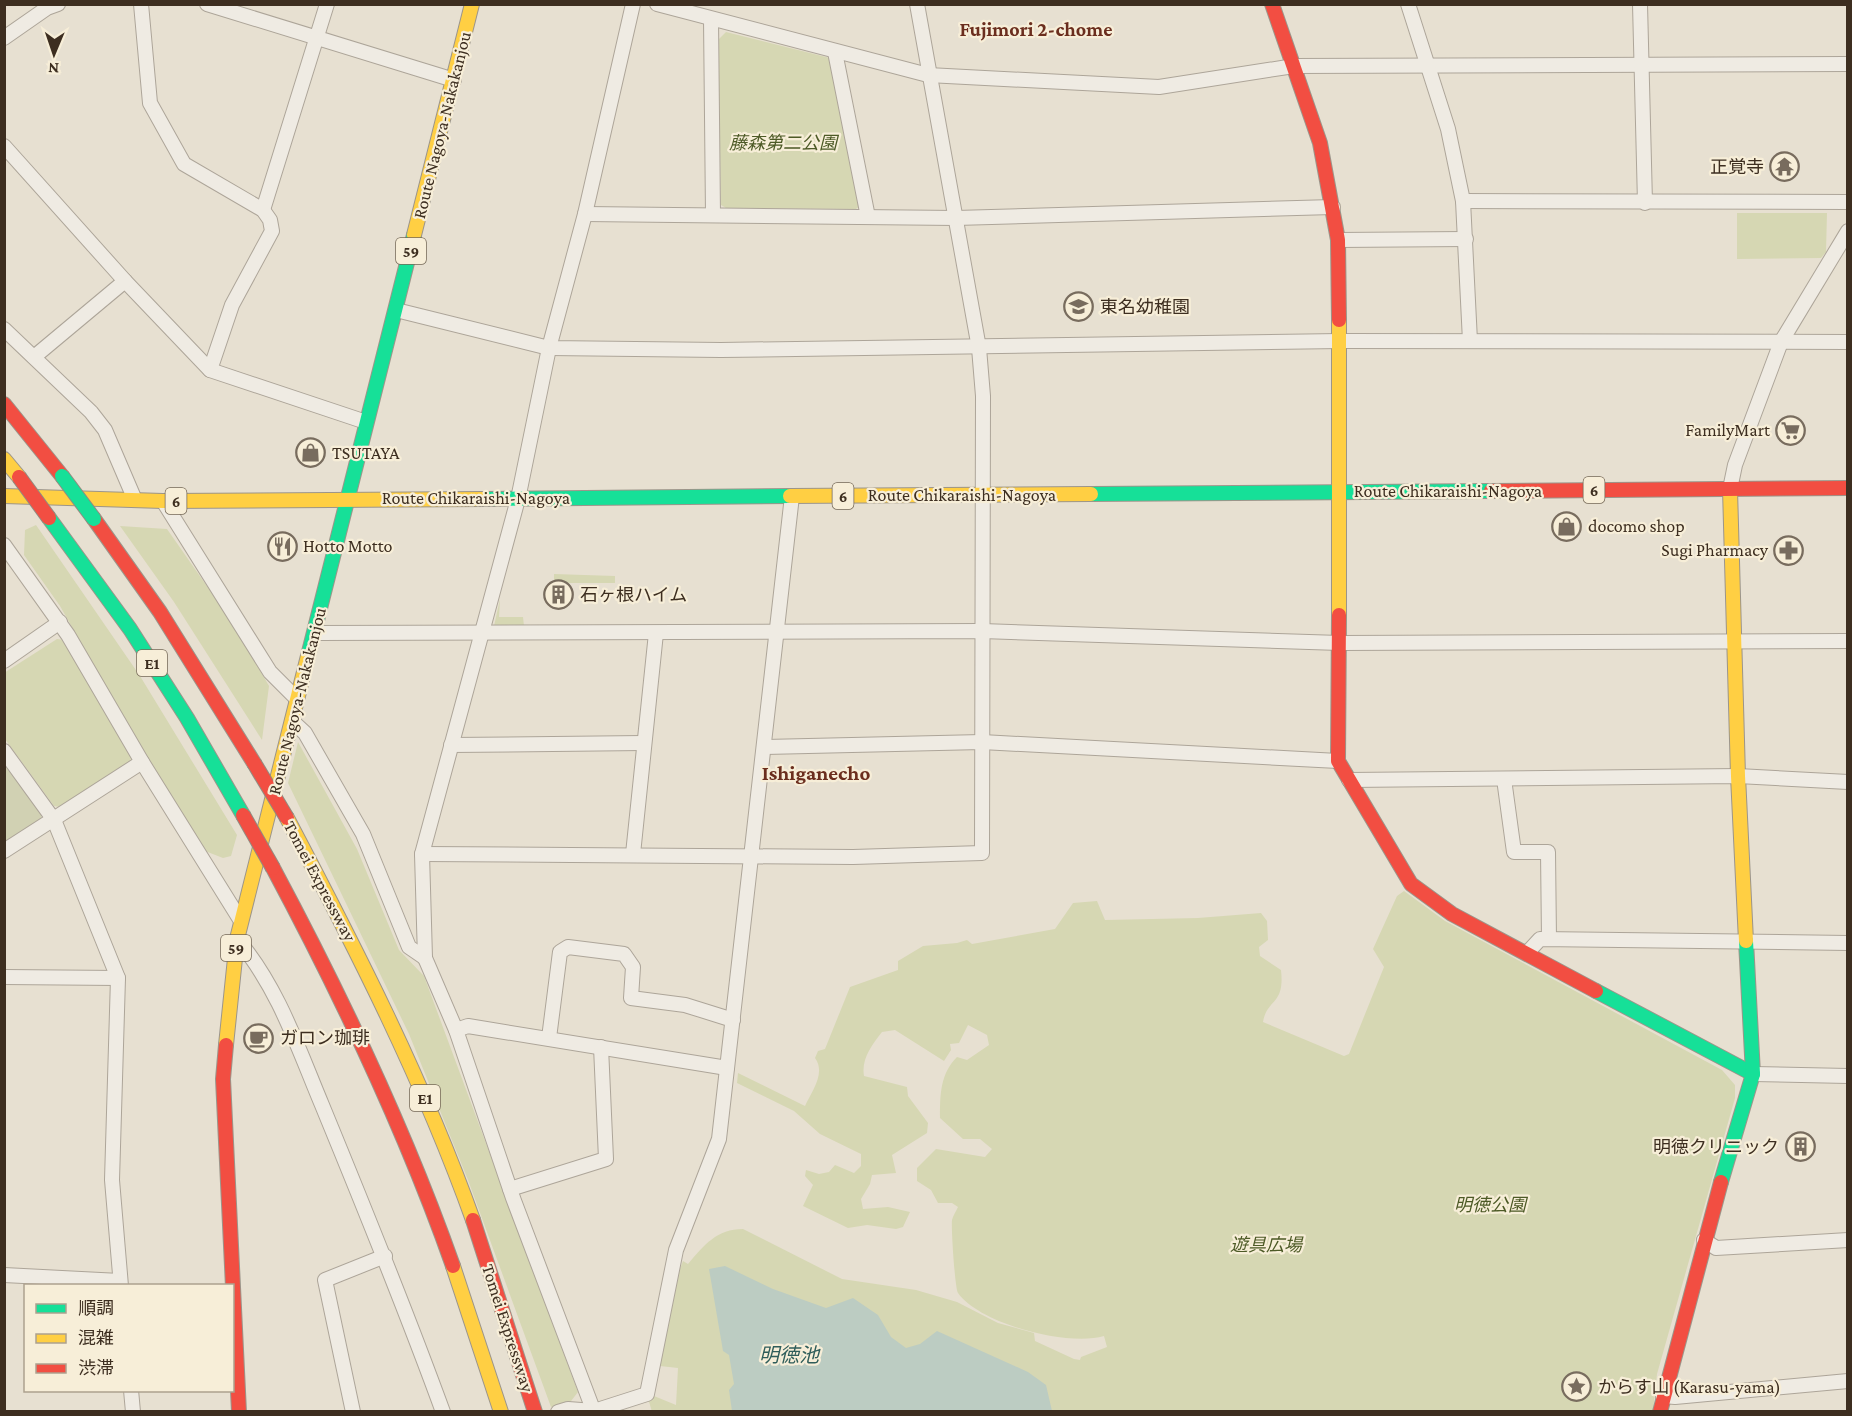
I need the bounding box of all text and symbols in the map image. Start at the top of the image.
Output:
district label: Fujimori 2-chome [960,18,1113,41]
north arrow [24,24,84,84]
street label: Route Nagoya-Nakakanjou [409,29,476,221]
text: N [48,60,59,77]
park label: 藤森第二公園 [729,133,840,153]
temple icon: 正覚寺 [1769,151,1801,183]
place label: 正覚寺 [1710,157,1764,177]
road number: 59 [396,238,426,264]
school or university icon: 東名幼稚園 [1063,291,1095,323]
place label: 東名幼稚園 [1100,297,1190,317]
supermarket icon: FamilyMart [1775,414,1807,446]
place label: FamilyMart [1685,420,1771,440]
shop icon: TSUTAYA [295,437,327,469]
place label: TSUTAYA [332,443,400,463]
road number: 6 [1584,477,1604,503]
street label: Route Chikaraishi-Nagoya [1354,481,1542,501]
road number: 6 [832,483,854,509]
street label: Route Chikaraishi-Nagoya [868,485,1056,505]
road number: 6 [166,488,186,514]
street label: Route Chikaraishi-Nagoya [382,488,570,508]
shop icon: docomo shop [1551,510,1583,542]
place label: docomo shop [1588,516,1685,536]
restaurant icon: Hotto Motto [266,530,298,562]
pharmacy icon: Sugi Pharmacy [1773,534,1805,566]
place label: Hotto Motto [303,536,393,556]
place label: Sugi Pharmacy [1661,540,1769,560]
building icon: 石ヶ根ハイム [543,579,575,611]
place label: 石ヶ根ハイム [580,585,687,605]
street label: Route Nagoya-Nakakanjou [264,605,331,797]
road number: E1 [137,650,167,676]
district label: Ishiganecho [762,761,870,785]
street label: Tomei Expressway [280,817,360,945]
road number: 59 [221,935,251,961]
cafe icon: ガロン珈琲 [243,1022,275,1054]
place label: ガロン珈琲 [280,1028,370,1048]
road number: E1 [410,1085,440,1111]
building icon: 明徳クリニック [1784,1131,1816,1163]
place label: 明徳クリニック [1653,1137,1779,1157]
park label: 明徳公園 [1454,1195,1529,1215]
park label: 遊具広場 [1230,1235,1304,1255]
street label: Tomei Expressway [478,1261,538,1395]
legend [24,1284,234,1392]
text: 順調 [78,1298,114,1318]
text: 混雑 [78,1328,114,1348]
water label: 明徳池 [759,1344,821,1366]
text: 渋滞 [78,1358,114,1378]
place icon: からす山 (Karasu-yama) [1561,1371,1593,1403]
place label: からす山 (Karasu-yama) [1598,1377,1781,1398]

